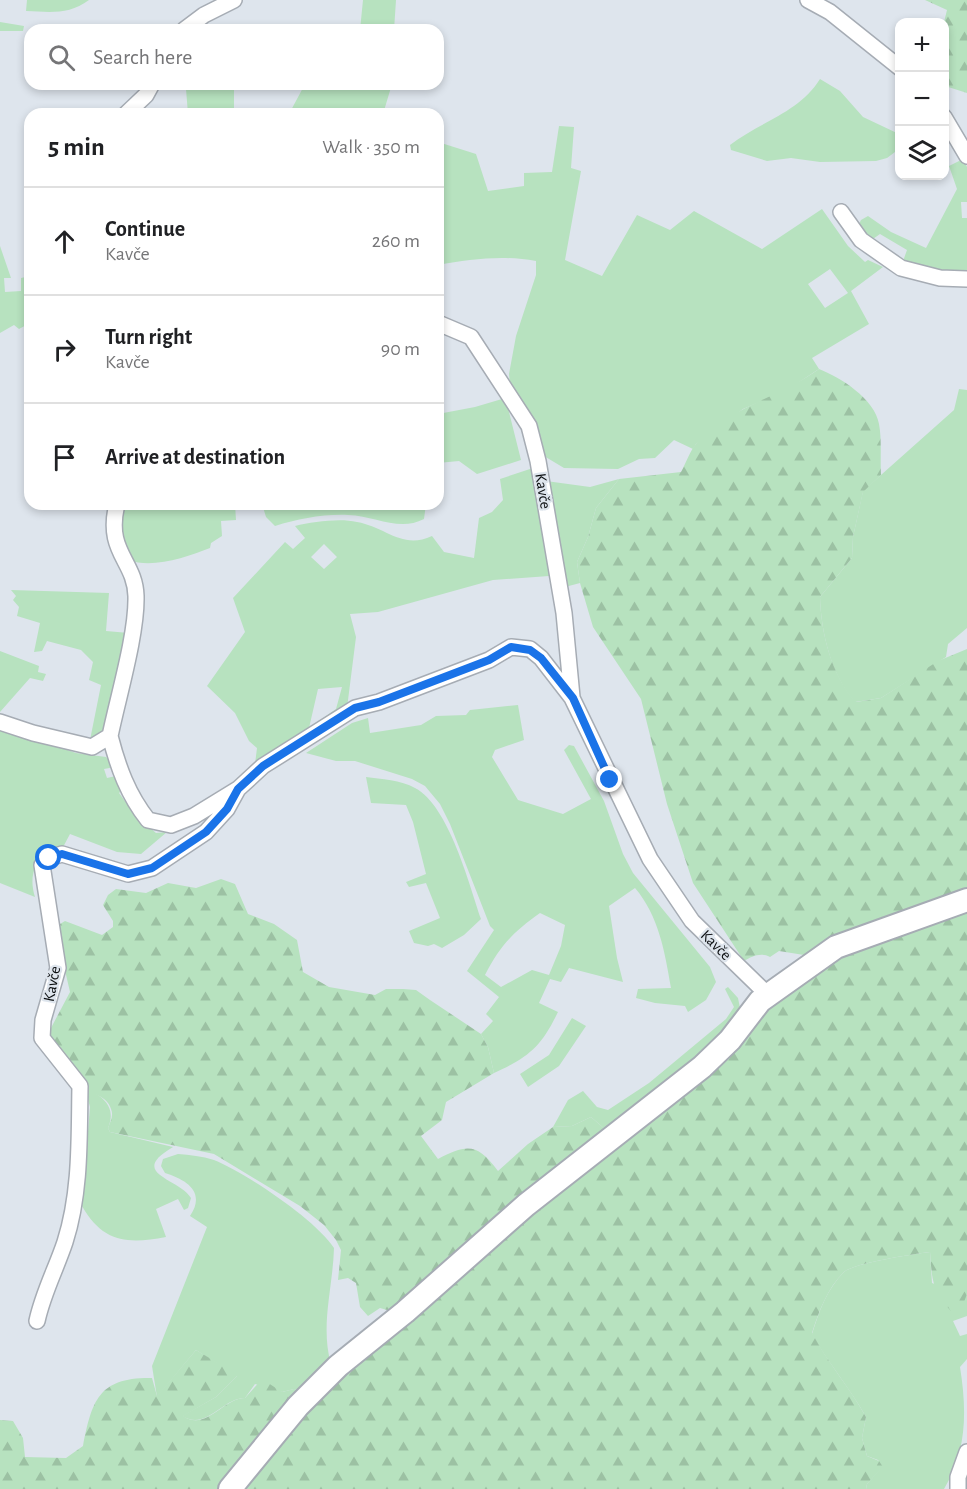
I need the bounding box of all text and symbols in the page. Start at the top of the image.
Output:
map controls [895,18,949,180]
button: + [895,18,949,72]
search box [24,24,444,90]
icon: search [45,41,78,74]
text: Search here [93,46,192,68]
button: − [895,72,949,126]
button: layers [895,126,949,180]
text: 5 min [48,134,105,160]
text: Walk · 350 m [322,137,420,157]
text: Continue [105,218,185,240]
icon: ahead [48,225,81,258]
text: 260 m [372,231,420,251]
text: Kavče [105,244,150,264]
text: Turn right [105,326,192,348]
icon: right [48,333,81,366]
text: 90 m [381,339,420,359]
text: Kavče [105,352,150,372]
icon: arrive [48,441,81,474]
text: Arrive at destination [105,446,285,468]
street label: Kavče [532,472,554,510]
route end [596,766,622,792]
route start [35,844,61,870]
street label: Kavče [698,927,734,963]
street label: Kavče [41,965,63,1003]

